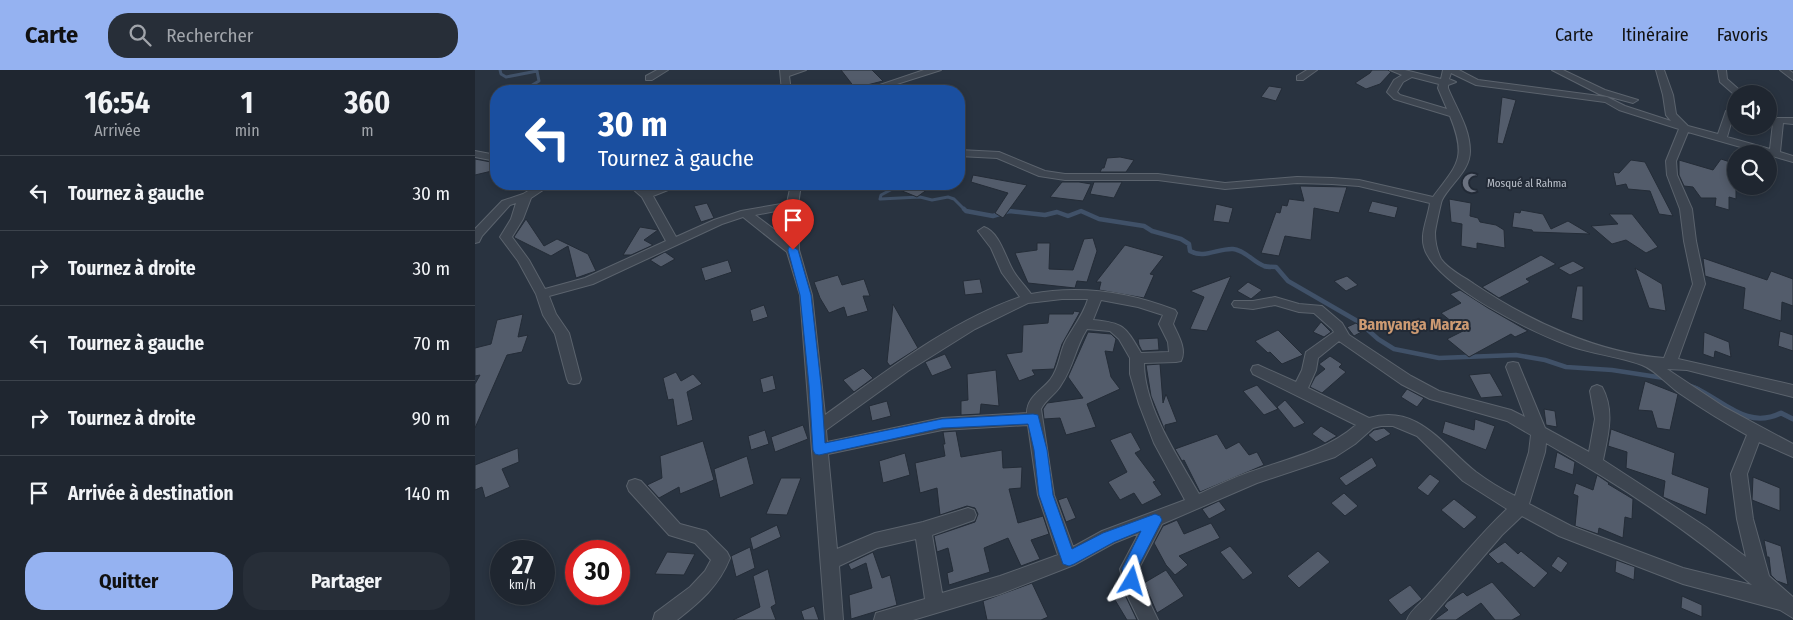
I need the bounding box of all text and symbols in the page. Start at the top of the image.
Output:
search box [108,13,458,58]
text: Carte [25,21,78,49]
icon: search [126,21,154,49]
text: Rechercher [166,24,253,47]
text: Carte [1555,24,1593,46]
text: Itinéraire [1621,24,1689,46]
text: Favoris [1717,24,1768,46]
text: 16:54 [85,85,150,121]
text: 1 [241,85,254,121]
text: 360 [344,85,390,121]
map controls [1727,85,1777,195]
button: sound [1727,85,1777,135]
text: 30 m [598,103,668,145]
icon: left [515,105,580,170]
text: Arrivée [94,121,141,140]
text: min [235,121,260,140]
text: m [361,121,373,140]
text: Tournez à gauche [598,145,754,172]
button: search [1727,145,1777,195]
mosque icon: Mosqué al Rahma [1461,172,1483,194]
place label: Mosqué al Rahma [1487,177,1567,190]
icon: left [25,179,53,207]
text: Tournez à gauche [68,182,204,205]
text: 30 m [412,182,450,205]
pin [772,199,814,250]
icon: arrive [779,206,807,234]
icon: right [25,254,53,282]
text: Tournez à droite [68,257,196,280]
text: 30 m [412,257,450,280]
district label: Bamyanga Marza [1358,315,1470,334]
icon: left [25,329,53,357]
text: Tournez à gauche [68,332,204,355]
text: 70 m [414,332,450,355]
icon: right [25,404,53,432]
text: Tournez à droite [68,407,196,430]
text: 90 m [412,407,450,430]
icon: arrive [25,479,53,507]
text: Arrivée à destination [68,482,234,505]
text: 140 m [404,482,450,505]
speed limit sign: 30 [565,540,630,605]
text: 27 [511,551,534,581]
button: Quitter [25,552,233,610]
button: Partager [243,552,450,610]
position arrow [1105,554,1157,606]
text: km/h [509,578,536,592]

